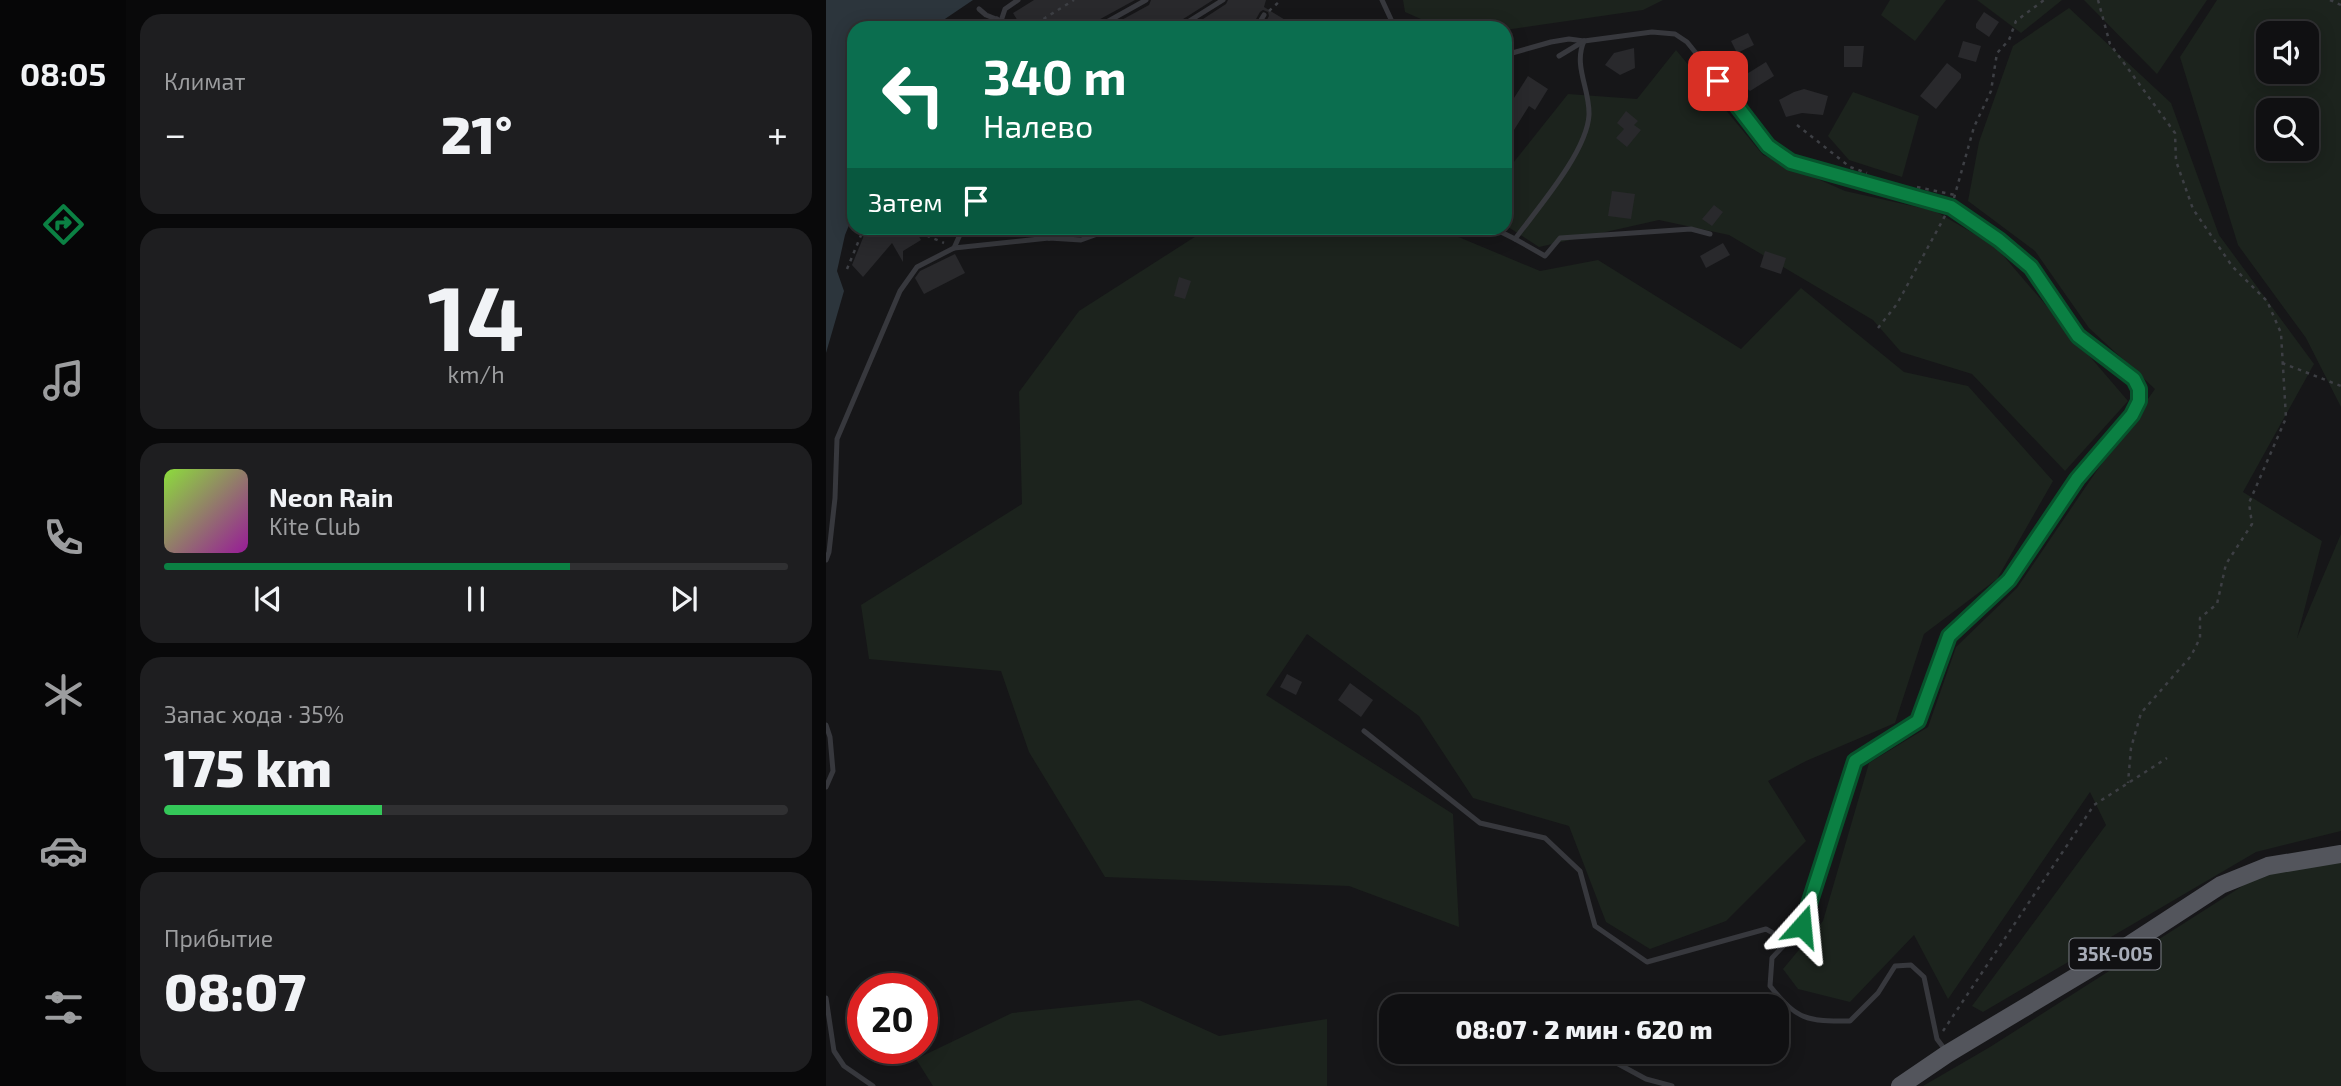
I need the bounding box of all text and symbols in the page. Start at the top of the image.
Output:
map controls [2256,21,2319,161]
button: sound [2256,21,2319,84]
text: 340 m [983,46,1127,105]
icon: left [868,49,959,140]
pin [1688,51,1748,111]
text: 08:05 [20,54,106,92]
icon: arrive [1699,62,1737,100]
text: Климат [164,67,245,95]
button: search [2256,98,2319,161]
text: 21° [441,102,512,164]
text: Налево [983,106,1093,144]
text: − [164,110,186,156]
text: + [767,110,788,156]
icon: arrive [957,182,995,220]
text: Затем [868,186,943,217]
icon: directions [39,200,88,249]
text: 14 [427,260,525,369]
icon: music [39,356,88,405]
text: km/h [447,360,505,388]
text: Neon Rain [269,481,393,512]
text: Kite Club [269,512,361,540]
icon: phone [39,513,88,562]
icon: previous [249,580,287,618]
icon: pause [457,580,495,618]
icon: next [665,580,703,618]
icon: climate [39,670,88,719]
text: Запас хода · 35% [164,700,344,728]
text: 175 km [164,735,332,797]
icon: car [39,826,88,875]
position arrow [1765,889,1839,963]
text: Прибытие [164,924,273,952]
road number: 35К-005 [2070,938,2160,970]
text: 08:07 [164,959,306,1021]
speed limit sign: 20 [847,973,938,1064]
icon: filters [39,983,88,1032]
text: 08:07 · 2 мин · 620 m [1456,1013,1712,1044]

